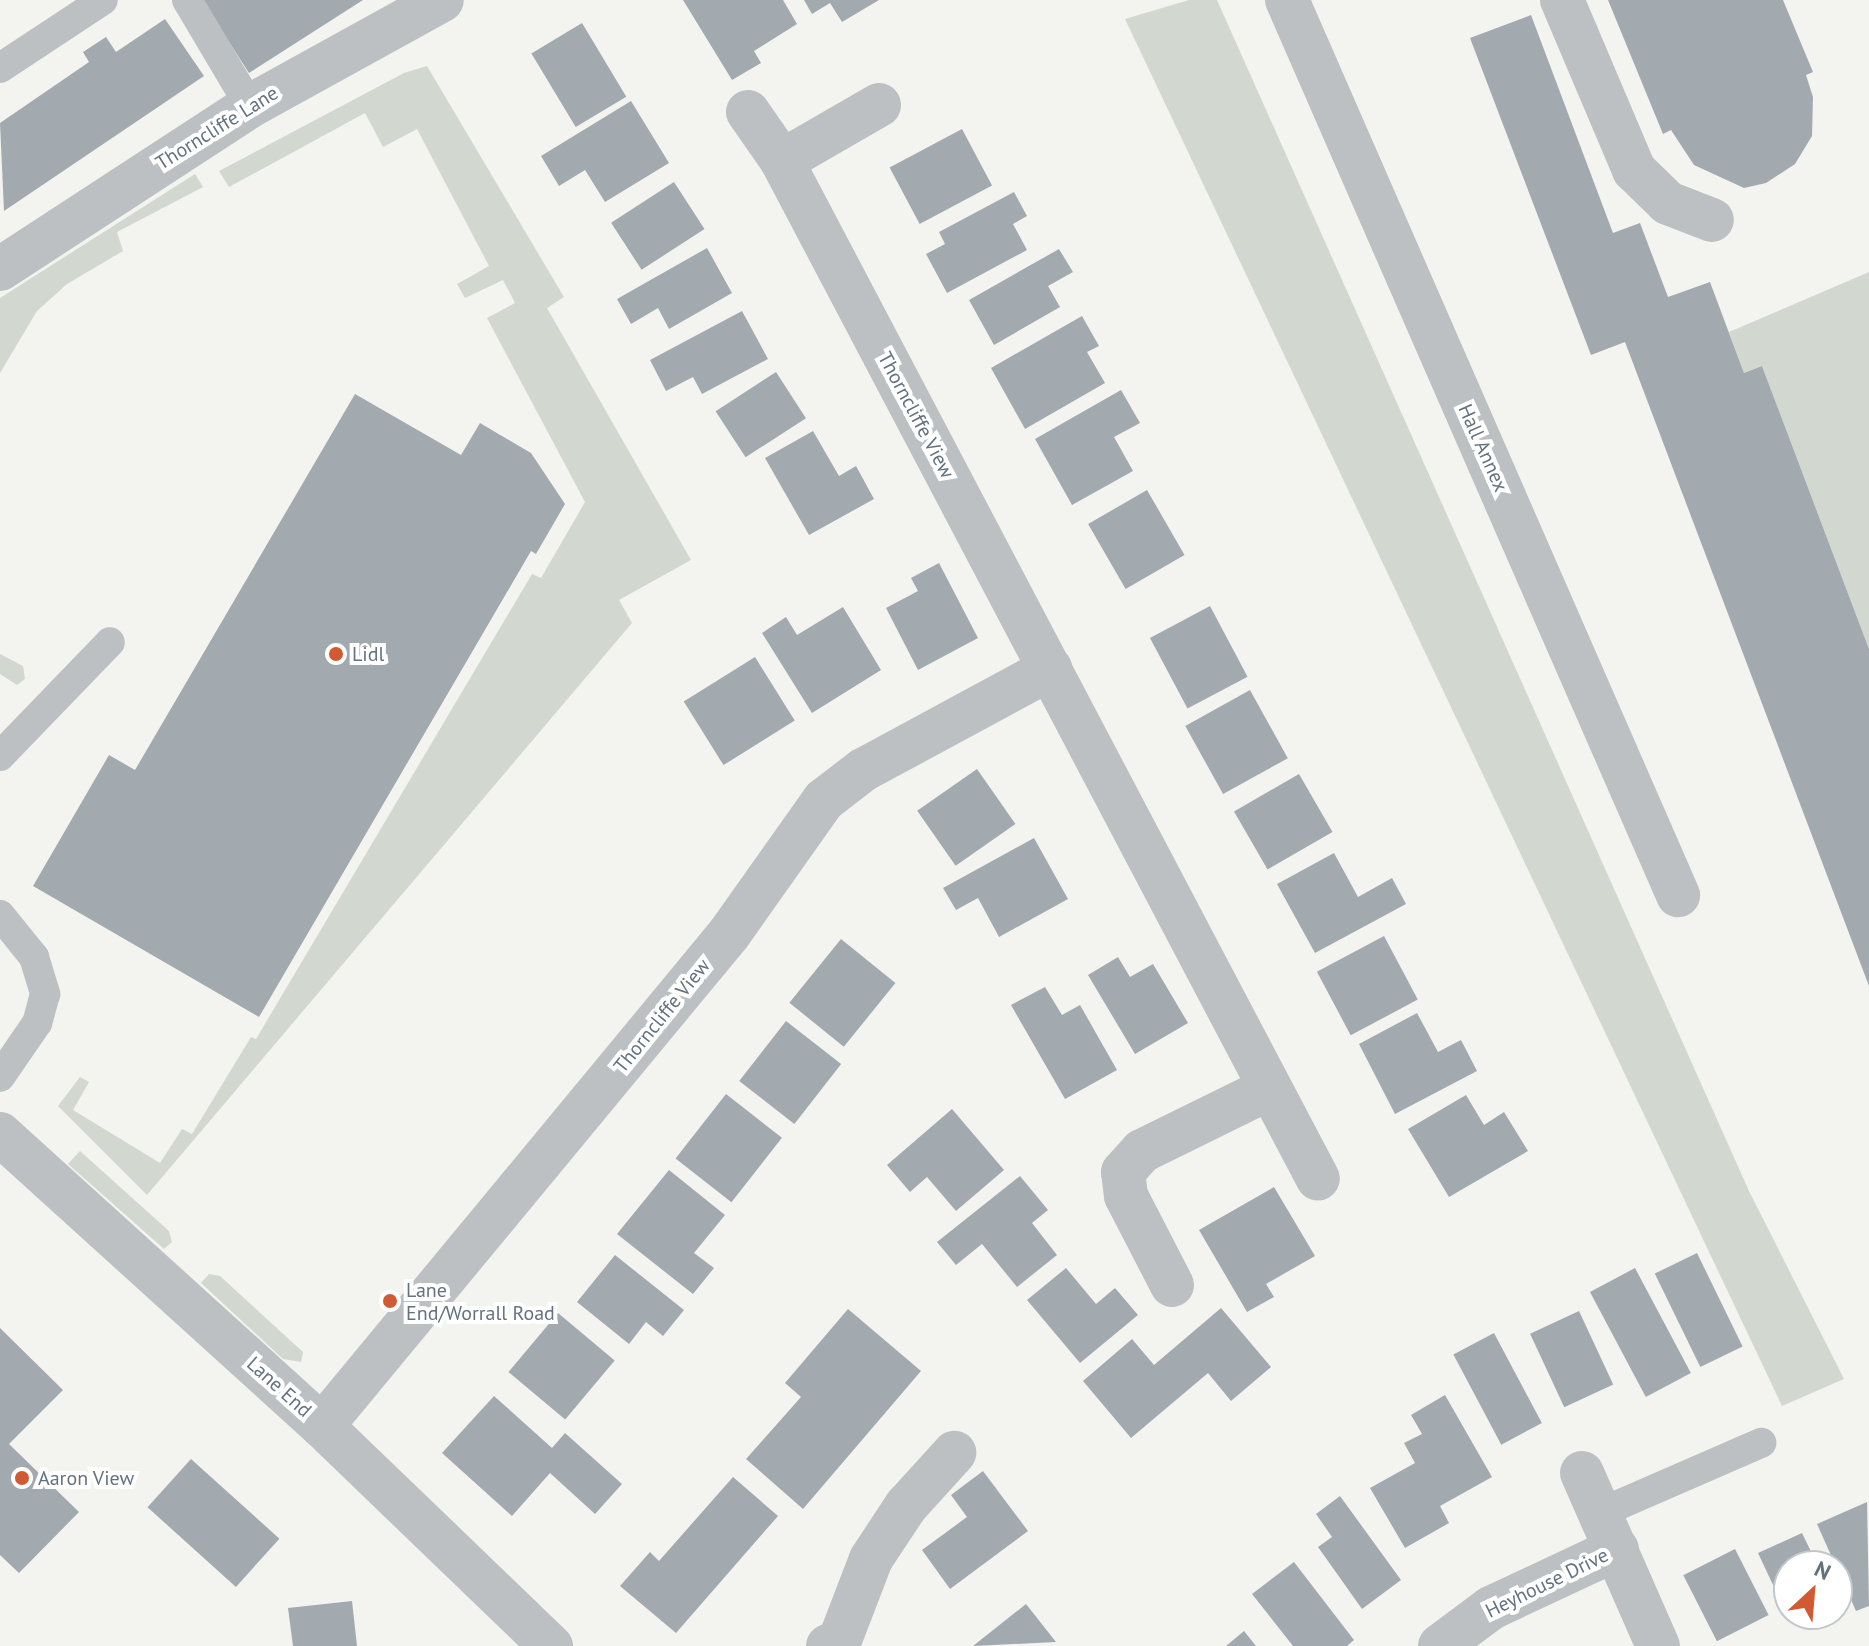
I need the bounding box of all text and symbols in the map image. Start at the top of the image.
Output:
street label: Thorncliffe Lane [151,81,283,175]
street label: Thorncliffe View [873,348,959,482]
street label: Hall Annex [1453,400,1513,496]
place label: Lidl [352,642,384,666]
marker: Lidl [327,645,345,663]
street label: Thorncliffe View [609,954,715,1078]
place label: Lane End/Worrall Road [406,1278,555,1325]
marker: Lane End/Worrall Road [381,1292,399,1310]
street label: Lane End [242,1352,316,1422]
place label: Aaron View [38,1466,135,1490]
marker: Aaron View [13,1469,31,1487]
street label: Heyhouse Drive [1482,1543,1612,1623]
north arrow [1773,1550,1853,1630]
text: N [1810,1554,1835,1586]

